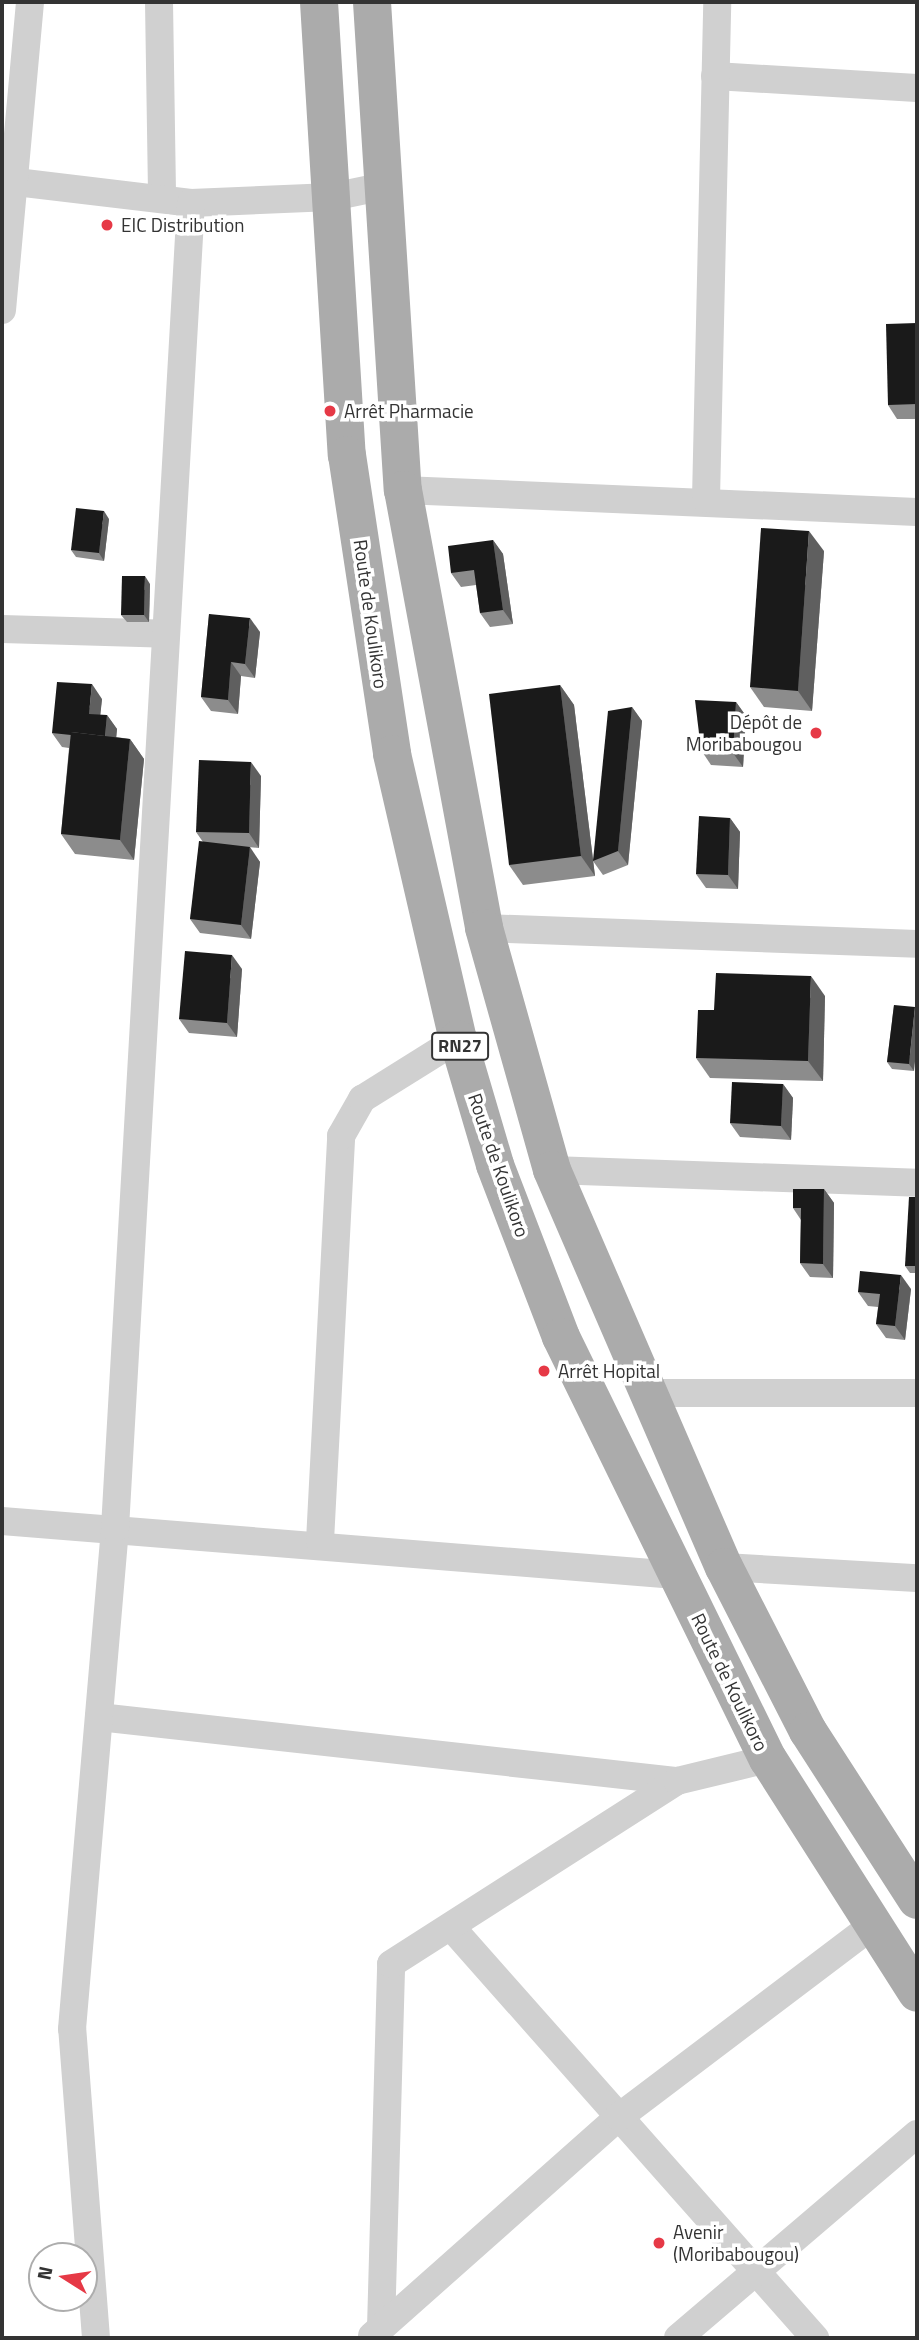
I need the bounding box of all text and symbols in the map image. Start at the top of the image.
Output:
place label: EIC Distribution [121,214,244,236]
marker: EIC Distribution [99,217,115,233]
place label: Arrêt Pharmacie [344,400,474,422]
marker: Arrêt Pharmacie [322,403,338,419]
street label: Route de Koulikoro [349,538,393,690]
place label: Dépôt de Moribabougou [686,711,802,755]
marker: Dépôt de Moribabougou [808,725,824,741]
road number: RN27 [430,1031,490,1060]
street label: Route de Koulikoro [464,1090,534,1240]
place label: Arrêt Hopital [558,1360,660,1382]
marker: Arrêt Hopital [536,1363,552,1379]
street label: Route de Koulikoro [687,1609,773,1755]
place label: Avenir (Moribabougou) [673,2221,799,2265]
marker: Avenir (Moribabougou) [651,2235,667,2251]
north arrow [28,2242,98,2312]
text: N [28,2263,59,2282]

